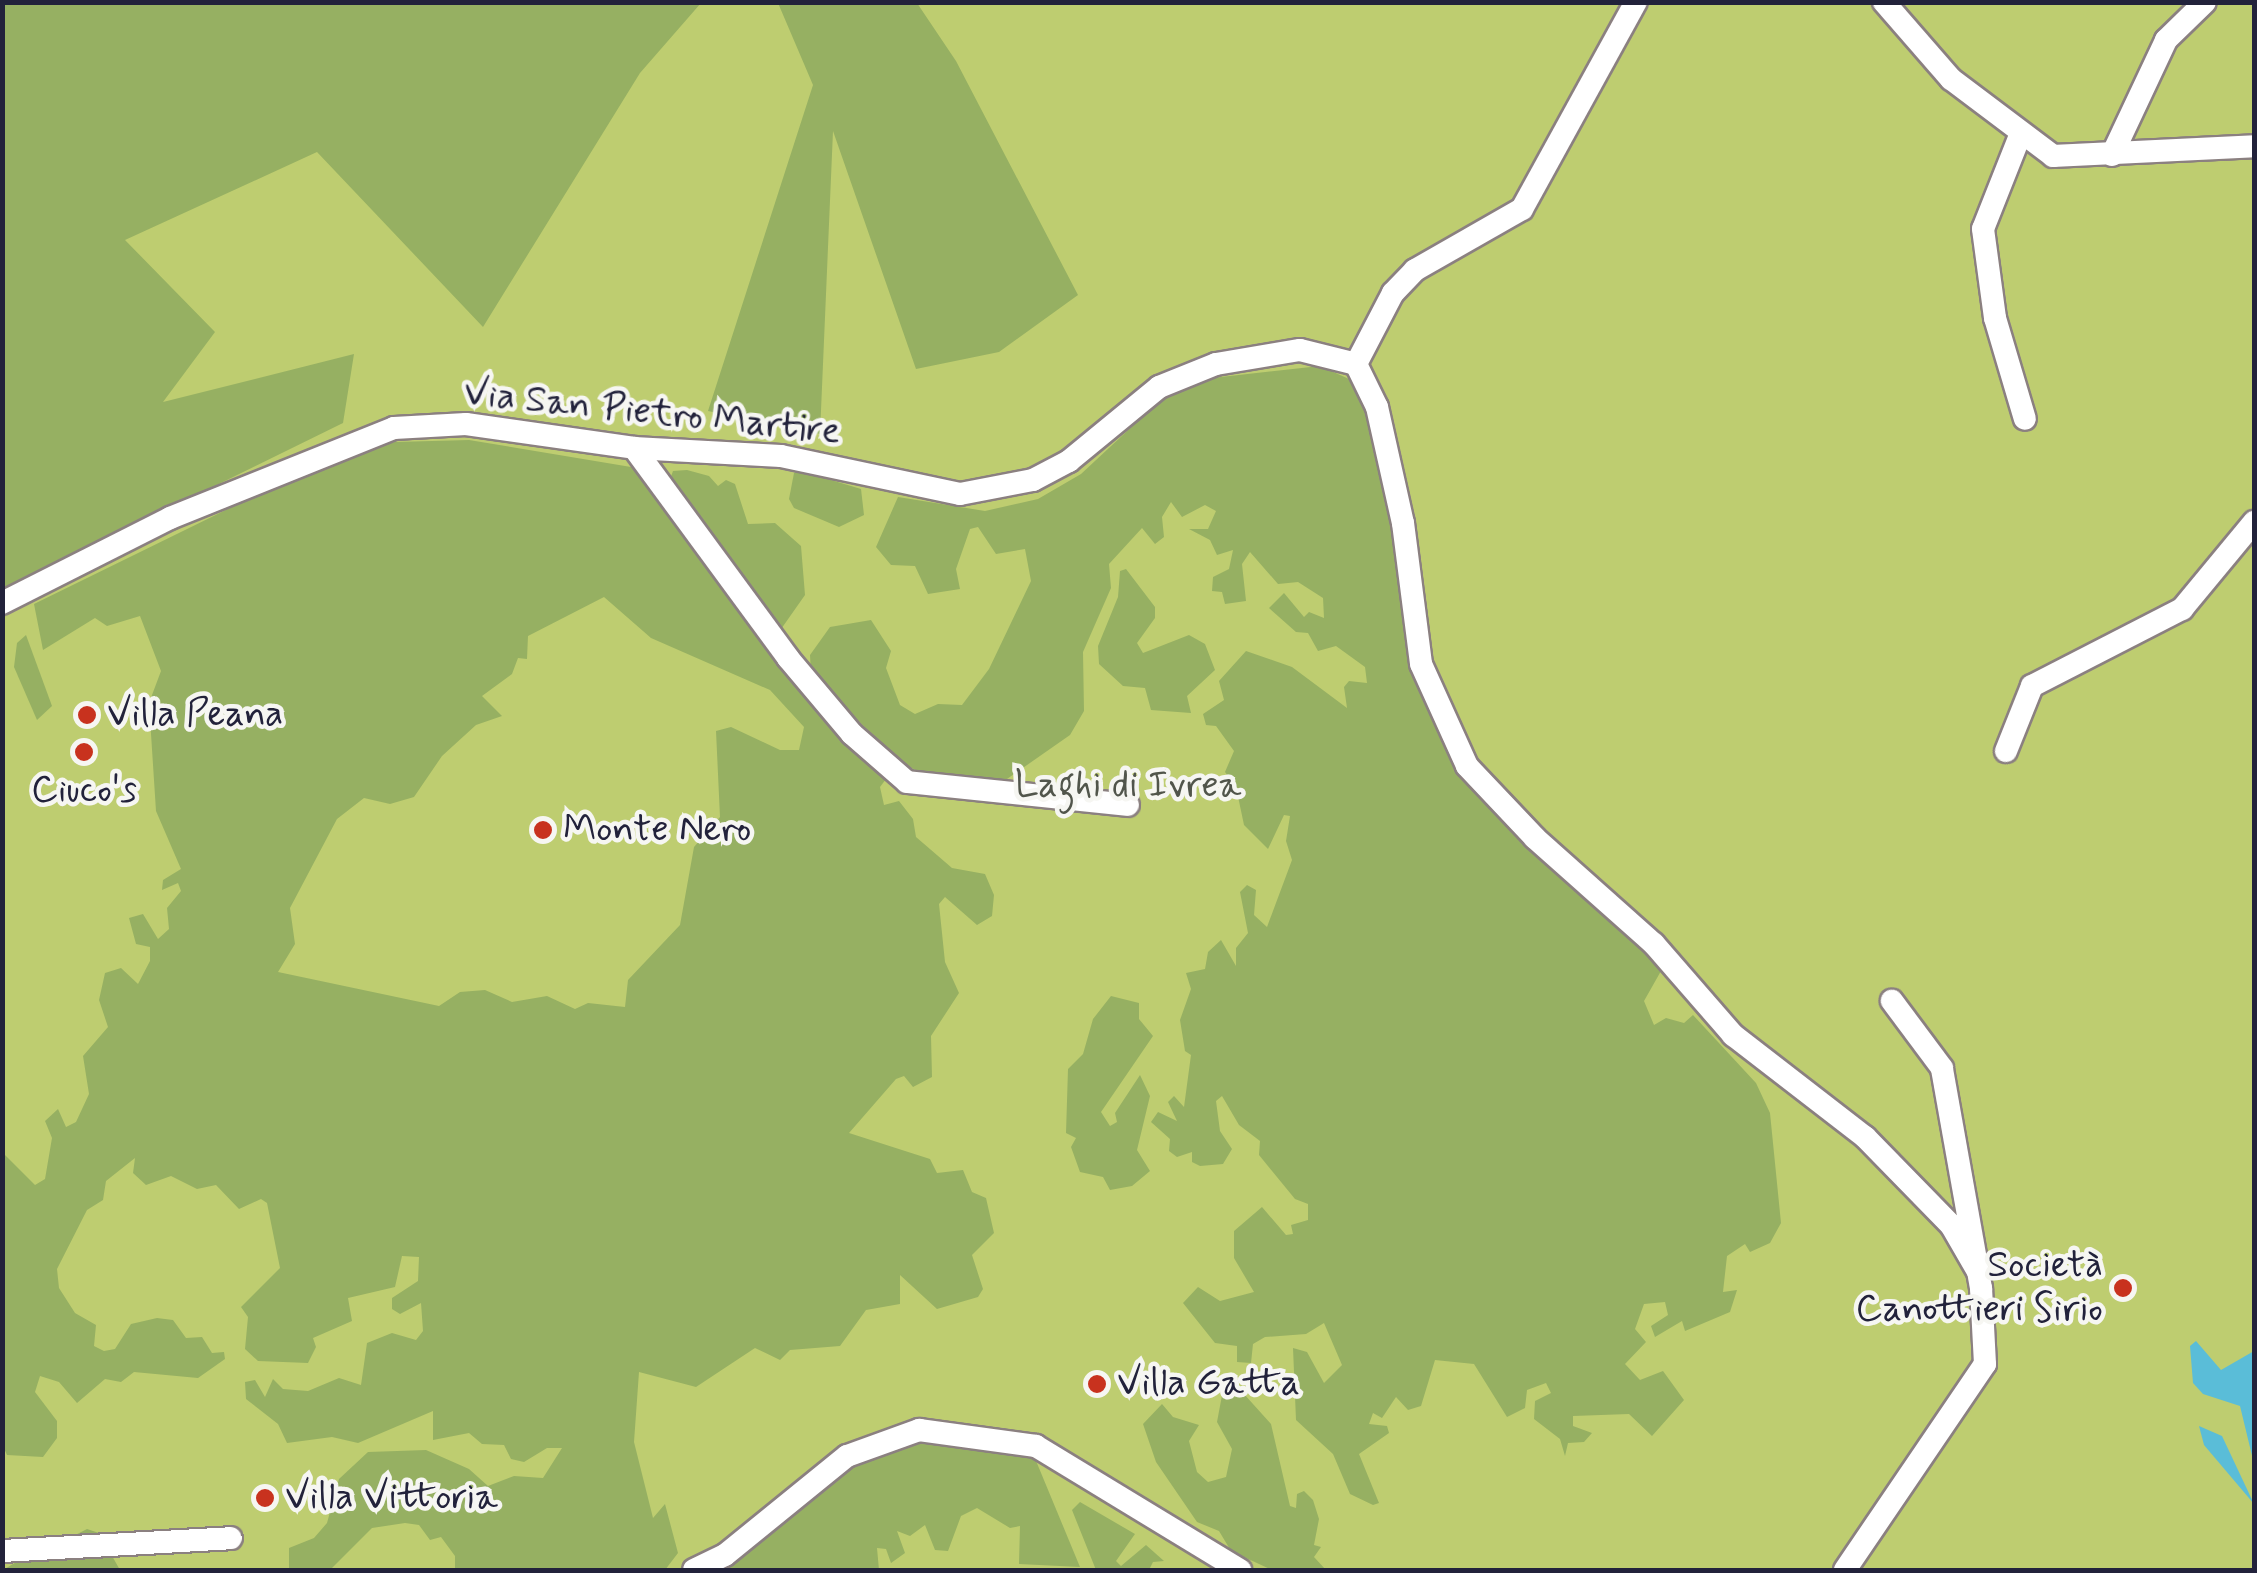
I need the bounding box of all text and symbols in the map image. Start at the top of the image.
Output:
street label: Via San Pietro Martire [469,371,835,455]
place label: Villa Peana [107,692,285,738]
marker: Villa Peana [76,704,98,726]
marker: Ciuco's [73,741,95,763]
park label: Laghi di Ivrea [1015,763,1241,809]
place label: Ciuco's [31,768,137,814]
place label: Monte Nero [563,807,752,853]
marker: Monte Nero [532,819,554,841]
place label: Società Canottieri Sirio [1856,1243,2103,1332]
marker: Società Canottieri Sirio [2112,1277,2134,1299]
place label: Villa Gatta [1117,1361,1295,1407]
marker: Villa Gatta [1086,1373,1108,1395]
place label: Villa Vittoria [285,1475,498,1521]
marker: Villa Vittoria [254,1487,276,1509]

